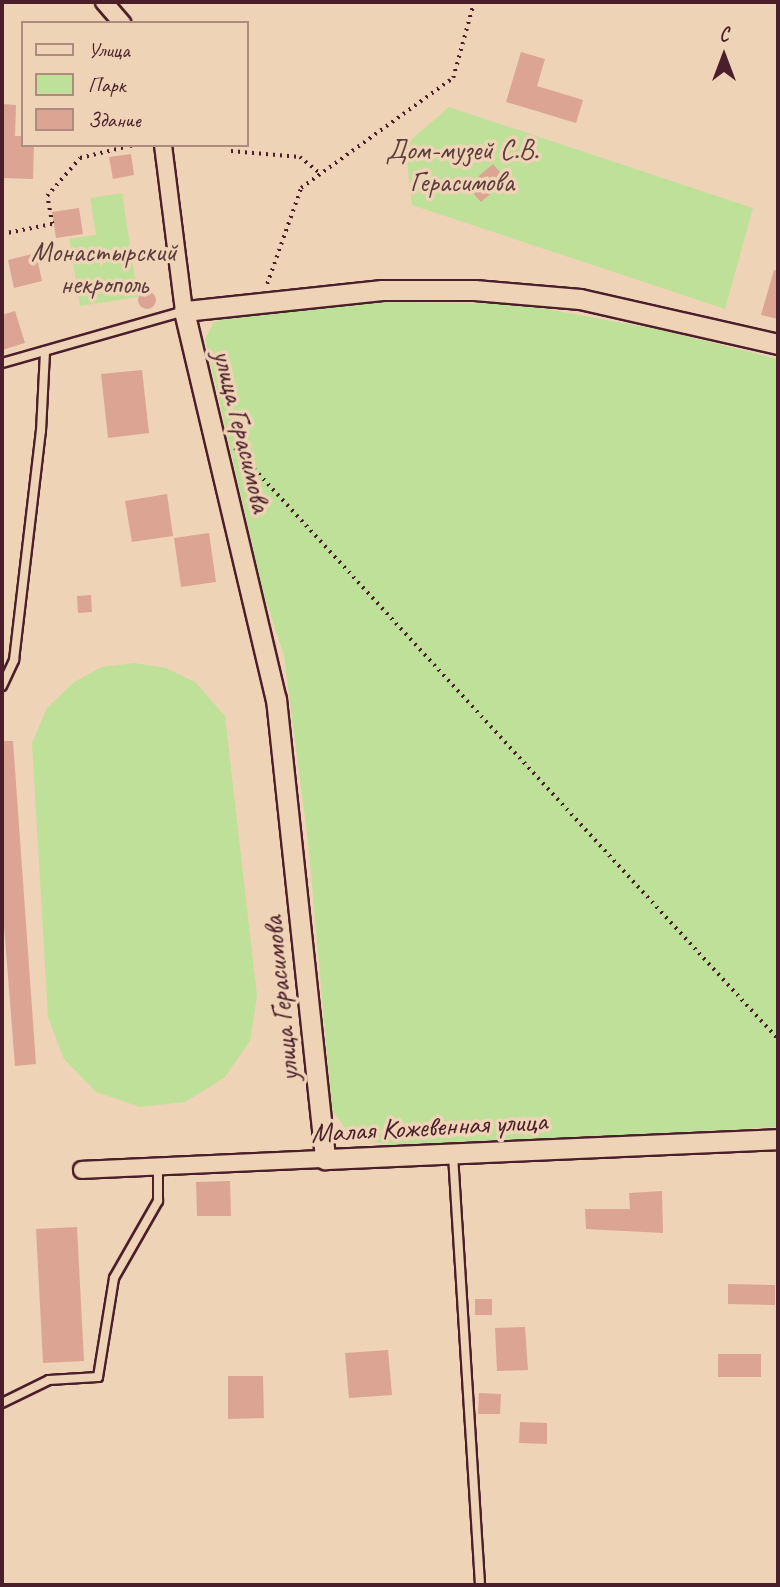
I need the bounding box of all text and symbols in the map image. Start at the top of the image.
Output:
legend [21,21,248,147]
north arrow [689,21,759,91]
text: С [719,23,729,47]
text: Улица [88,37,130,63]
text: Парк [88,72,125,98]
text: Здание [88,107,141,133]
park label: Дом-музей С.В. Герасимова [385,133,539,199]
park label: Монастырский некрополь [31,235,177,301]
street label: улица Герасимова [206,347,278,515]
street label: улица Герасимова [256,916,306,1082]
street label: Малая Кожевенная улица [309,1104,549,1150]

